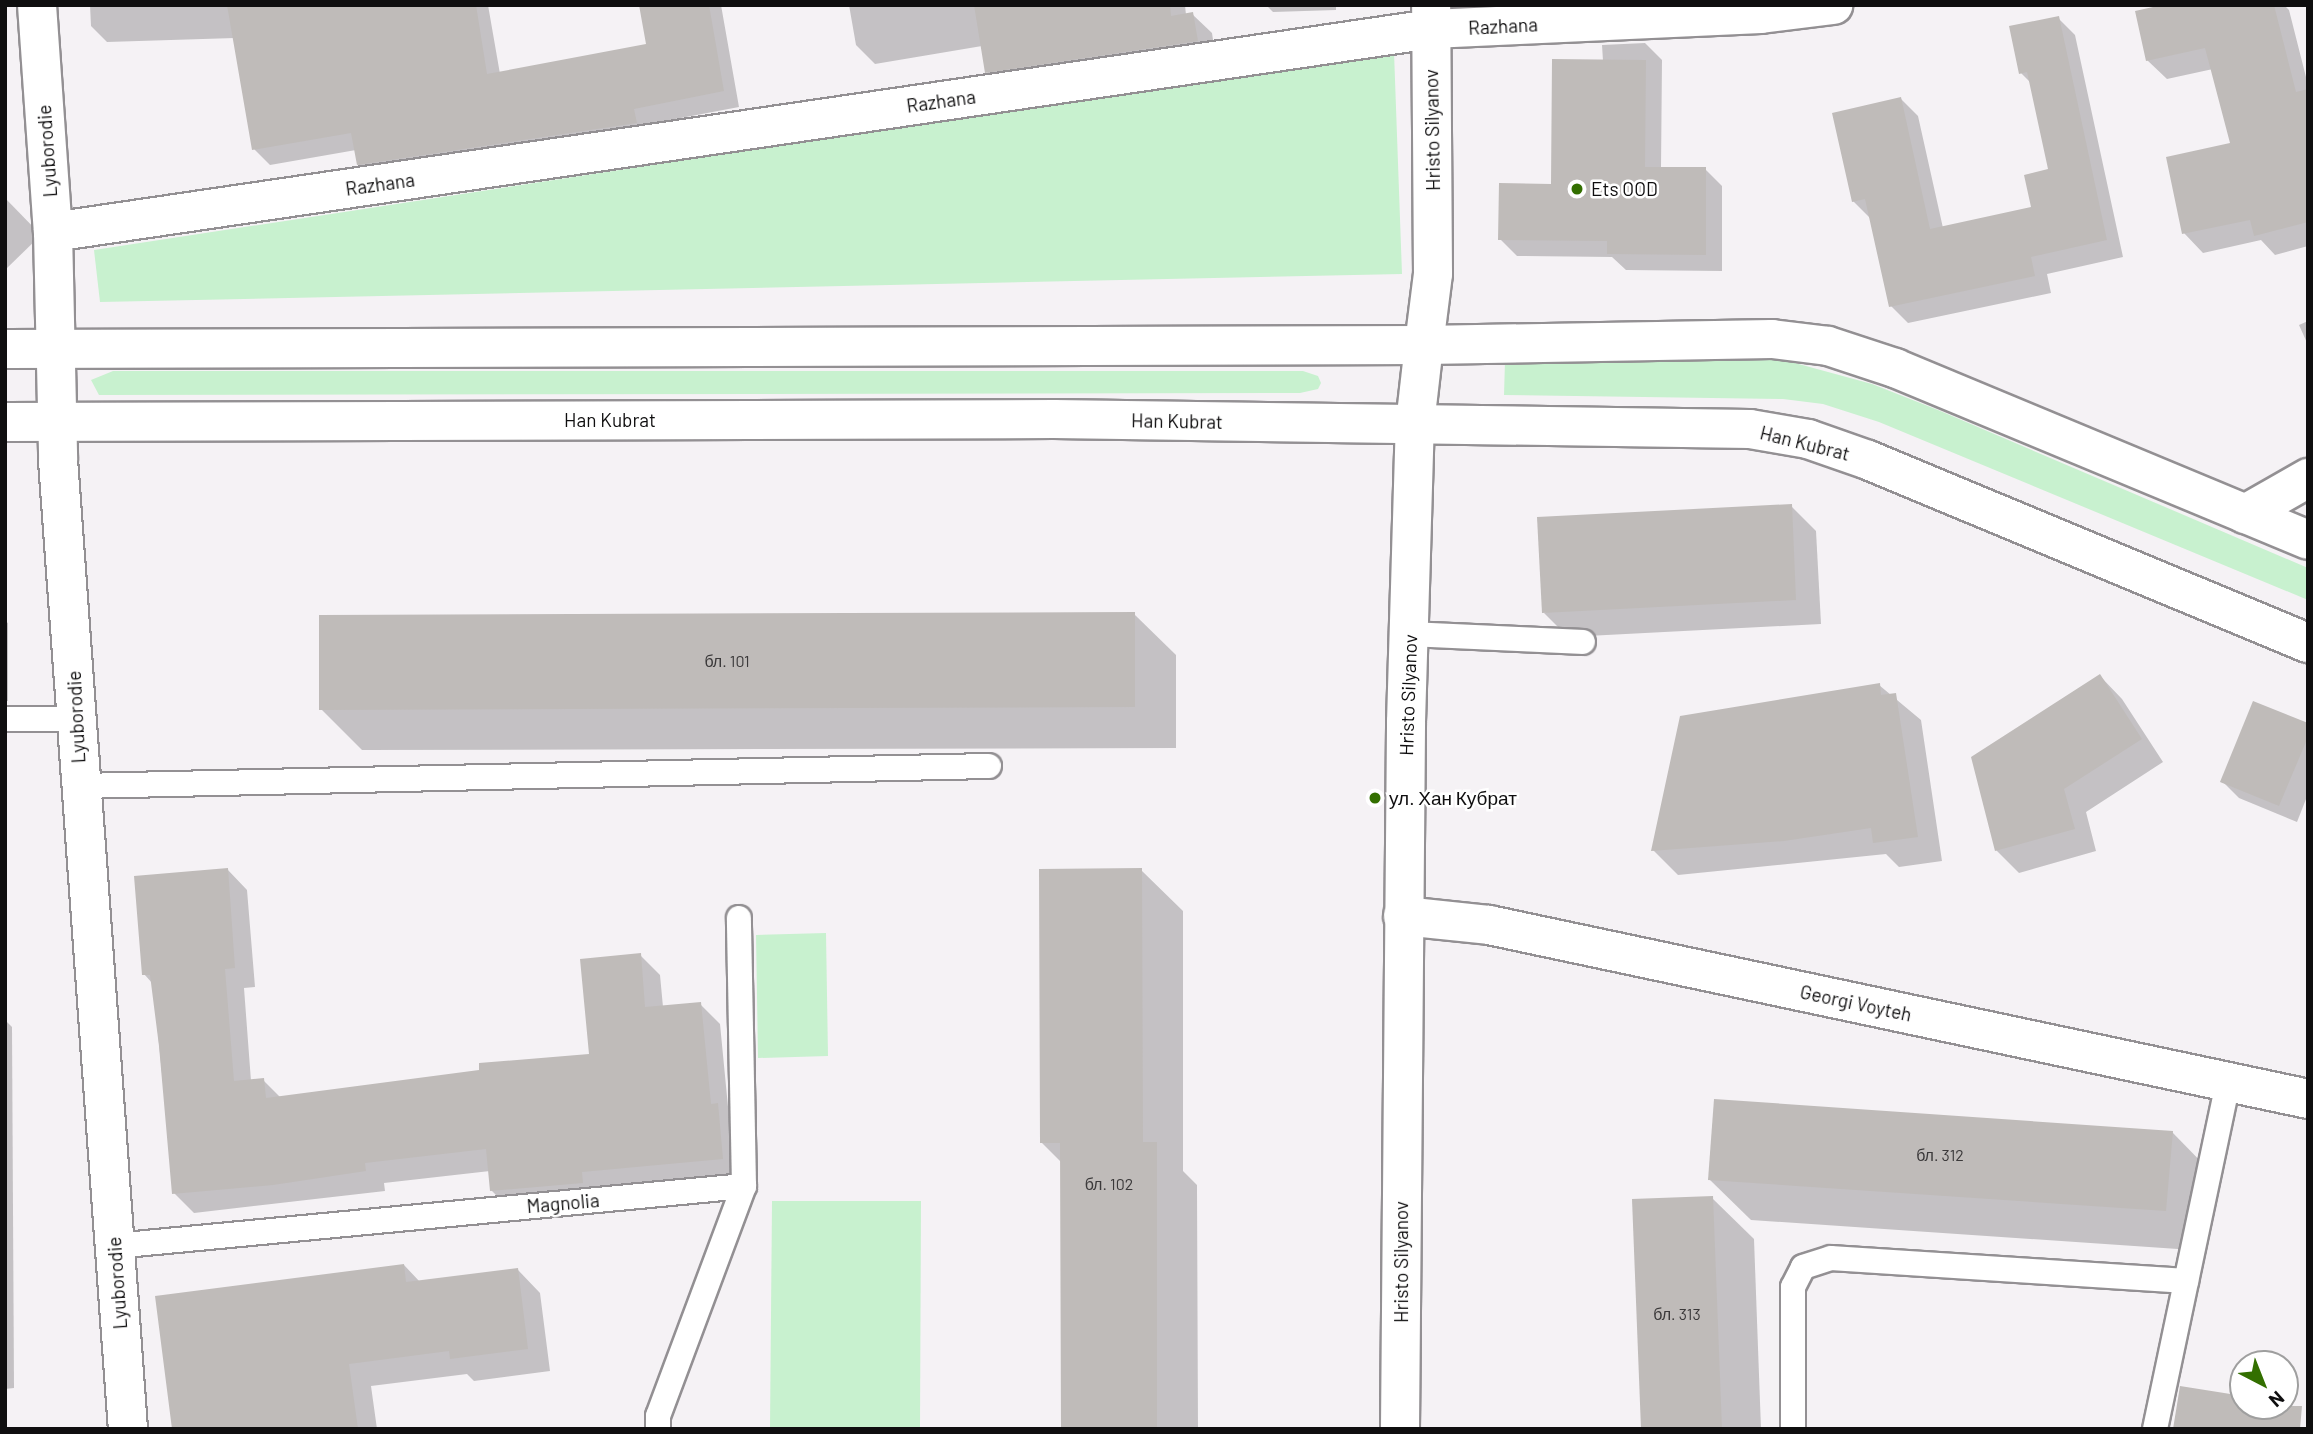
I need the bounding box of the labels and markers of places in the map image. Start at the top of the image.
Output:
place label: Ets OOD [1591,178,1658,200]
marker: Ets OOD [1569,181,1585,197]
place label: ул. Хан Кубрат [1389,787,1517,809]
marker: ул. Хан Кубрат [1367,790,1383,806]

